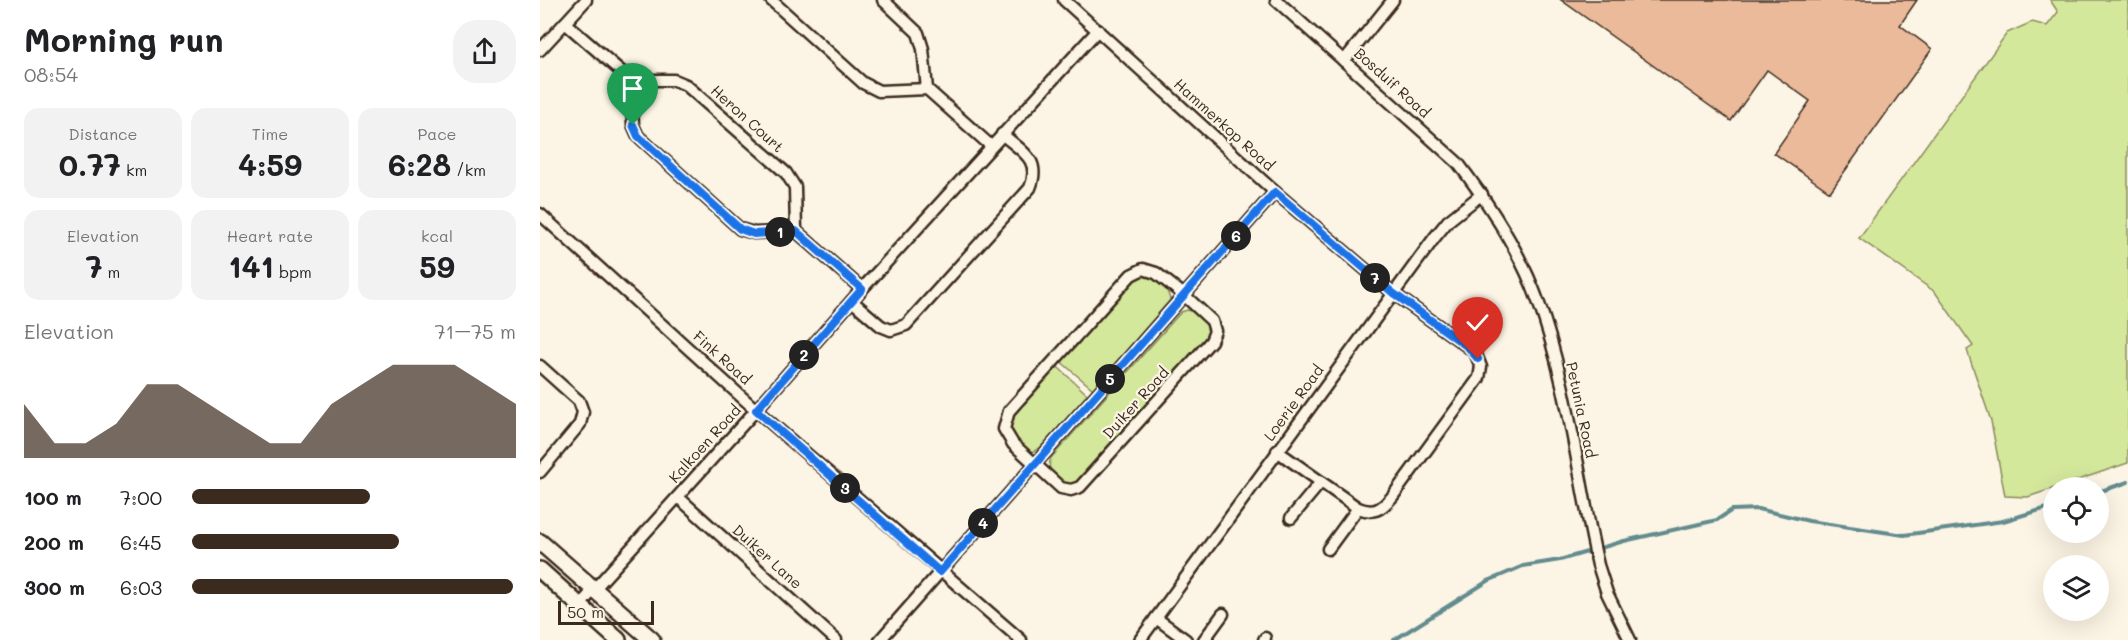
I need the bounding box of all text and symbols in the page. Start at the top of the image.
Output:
text: Morning run [24,17,224,60]
button: share [453,20,516,83]
street label: Bosduif Road [1350,43,1435,122]
text: 08:54 [24,61,78,87]
pin [607,63,658,125]
icon: arrive [616,72,649,105]
street label: Hammerkop Road [1170,74,1279,175]
street label: Heron Court [707,80,788,156]
text: Distance [69,123,137,144]
text: Time [252,123,288,144]
text: Pace [417,123,457,144]
text: 0.77 [59,144,121,184]
text: 4:59 [238,144,302,184]
text: 6:28 [388,144,451,184]
text: km [121,159,147,180]
text: /km [451,159,486,180]
pin: 1 [765,217,795,247]
text: 1 [776,221,784,242]
pin: 6 [1221,221,1251,251]
text: Elevation [67,225,139,246]
text: Heart rate [227,225,313,246]
text: kcal [421,225,453,246]
text: 6 [1231,225,1241,246]
text: 7 [86,246,102,286]
text: 141 [228,246,274,286]
text: 59 [419,246,455,286]
text: m [102,261,120,282]
text: bpm [274,261,312,282]
pin: 7 [1360,263,1390,293]
text: 7 [1371,267,1379,288]
pin [1452,297,1503,359]
icon: check [1461,306,1494,339]
text: Elevation [24,318,114,344]
text: 71–75 m [434,318,516,344]
street label: Fink Road [689,326,756,389]
pin: 2 [789,340,819,370]
text: 2 [800,344,808,365]
street label: Loerie Road [1259,360,1328,445]
street label: Petunia Road [1562,360,1602,460]
street label: Duiker Road [1098,362,1173,442]
pin: 5 [1095,364,1125,394]
text: 5 [1105,368,1115,389]
street label: Kalkoen Road [664,400,745,487]
pin: 3 [830,473,860,503]
text: 3 [840,477,850,498]
map controls [2043,477,2109,621]
button: locate [2043,477,2109,543]
text: 100 m [24,484,82,510]
text: 7:00 [120,484,162,510]
pin: 4 [968,508,998,538]
text: 4 [978,512,988,533]
street label: Duiker Lane [728,520,807,593]
text: 200 m [24,529,84,555]
text: 6:45 [120,529,162,555]
button: layers [2043,555,2109,621]
text: 300 m [24,574,85,600]
text: 6:03 [120,574,162,600]
scale bar [558,598,654,626]
text: 50 m [567,601,604,622]

